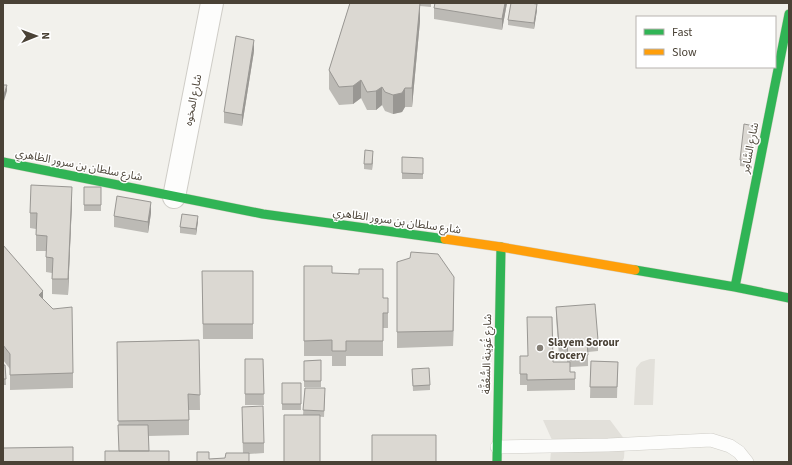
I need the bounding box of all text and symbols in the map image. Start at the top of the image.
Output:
north arrow [16,16,56,56]
legend [636,16,776,68]
text: Fast [672,24,692,41]
text: N [38,32,53,40]
text: Slow [672,44,697,61]
street label: شارع المخوه [181,73,205,127]
street label: شارع السَّامِر [738,121,762,176]
street label: شارع سلطان بن سرور الظاهري [14,145,144,186]
street label: شارع سلطان بن سرور الظاهري [332,205,462,239]
street label: شارع غُوَينة السُّعُفَّة [478,313,495,394]
place label: Slayem Sorour Grocery [548,335,620,363]
marker: Slayem Sorour Grocery [535,343,545,353]

